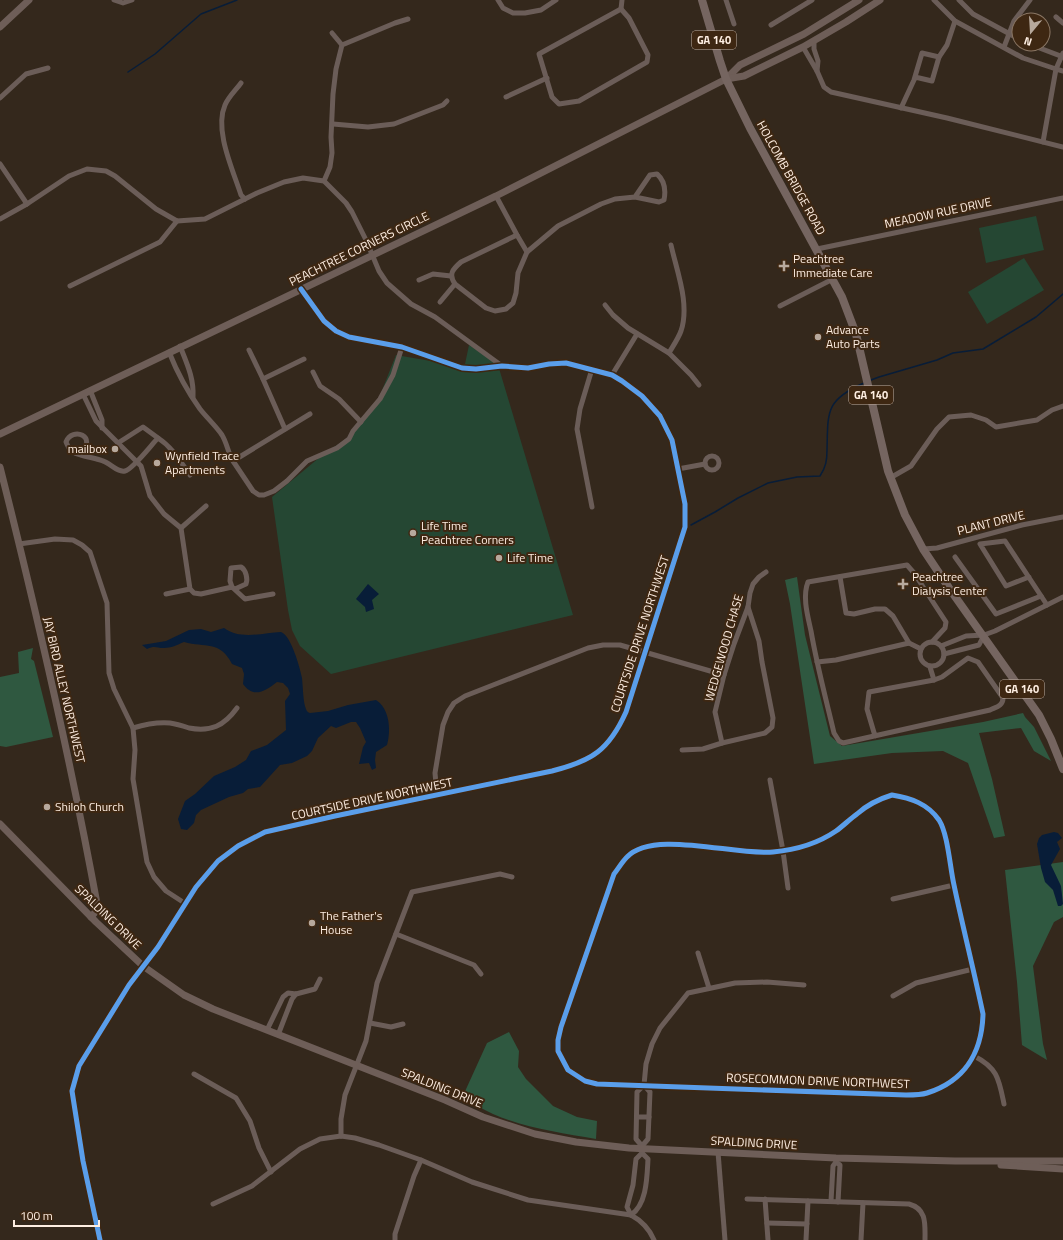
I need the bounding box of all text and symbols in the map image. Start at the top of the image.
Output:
north arrow [1011,12,1051,52]
road number: GA 140 [692,31,736,49]
text: N [1022,33,1034,50]
street label: HOLCOMB BRIDGE ROAD [752,117,831,239]
street label: MEADOW RUE DRIVE [883,192,993,233]
street label: PEACHTREE CORNERS CIRCLE [286,206,432,291]
place label: Peachtree Immediate Care [793,249,873,282]
marker: Peachtree Immediate Care [778,260,790,272]
place label: Advance Auto Parts [826,320,880,353]
marker: Advance Auto Parts [813,332,823,342]
road number: GA 140 [849,386,893,404]
place label: mailbox [68,439,108,458]
marker: mailbox [110,444,120,454]
place label: Wynfield Trace Apartments [165,446,239,479]
marker: Wynfield Trace Apartments [152,458,162,468]
street label: PLANT DRIVE [955,505,1027,540]
place label: Life Time Peachtree Corners [421,516,514,549]
marker: Life Time Peachtree Corners [408,528,418,538]
place label: Life Time [507,548,553,567]
street label: COURTSIDE DRIVE NORTHWEST [605,552,674,715]
marker: Life Time [494,553,504,563]
place label: Peachtree Dialysis Center [912,567,987,600]
marker: Peachtree Dialysis Center [897,578,909,590]
street label: WEDGEWOOD CHASE [699,592,748,704]
street label: JAY BIRD ALLEY NORTHWEST [38,615,91,765]
road number: GA 140 [1000,680,1044,698]
street label: COURTSIDE DRIVE NORTHWEST [290,772,455,825]
place label: Shiloh Church [55,797,124,816]
marker: Shiloh Church [42,802,52,812]
street label: SPALDING DRIVE [71,880,146,954]
place label: The Father's House [320,906,383,939]
marker: The Father's House [307,918,317,928]
street label: SPALDING DRIVE [398,1062,486,1113]
street label: ROSECOMMON DRIVE NORTHWEST [726,1068,911,1093]
street label: SPALDING DRIVE [710,1131,798,1154]
scale bar [14,1202,99,1228]
text: 100 m [20,1206,53,1225]

